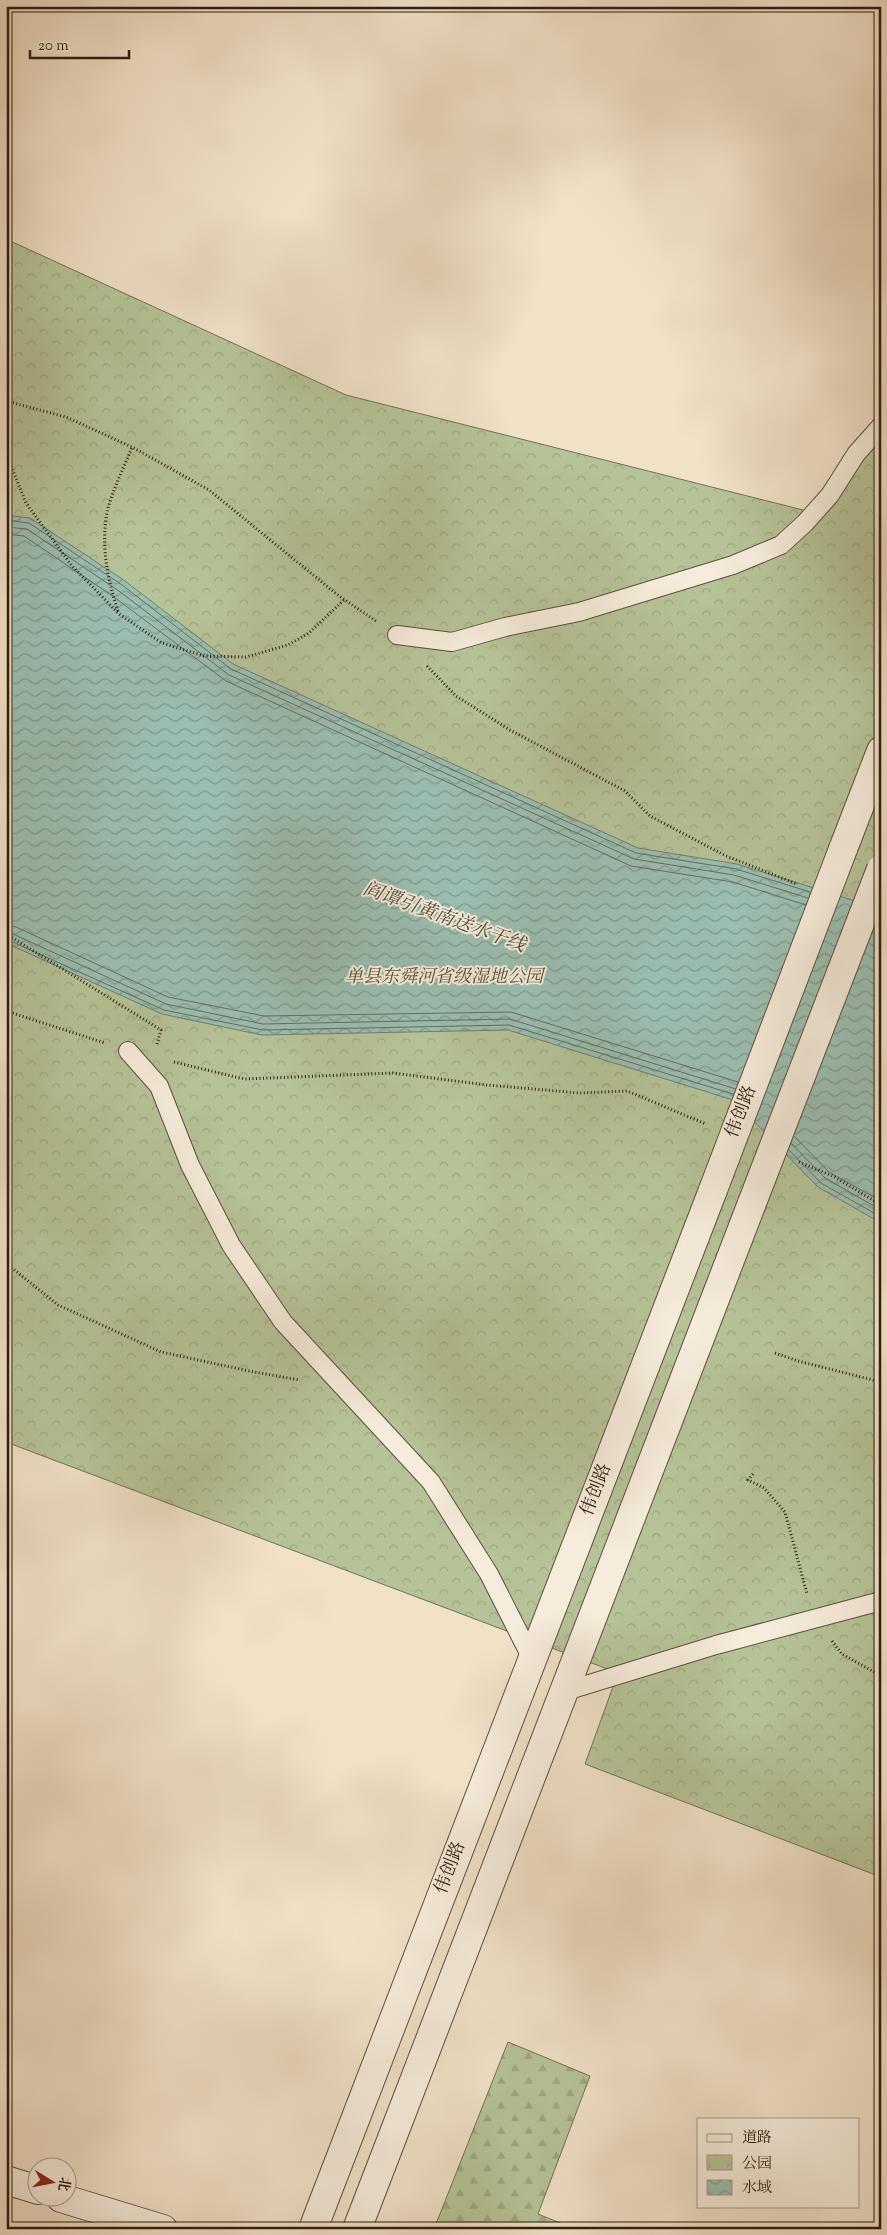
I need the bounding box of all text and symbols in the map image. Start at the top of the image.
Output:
scale bar [30,28,129,60]
text: 20 m [38,36,69,57]
water label: 阎谭引黄南送水干线 [359,876,531,961]
park label: 单县东舜河省级湿地公园 [345,965,546,991]
street label: 伟创路 [720,1082,764,1142]
street label: 伟创路 [575,1460,619,1520]
street label: 伟创路 [429,1838,473,1898]
legend [697,2118,860,2208]
text: 道路 [742,2128,772,2149]
text: 公园 [742,2154,772,2175]
north arrow [28,2158,78,2208]
text: 北 [52,2175,74,2193]
text: 水域 [742,2178,772,2199]

